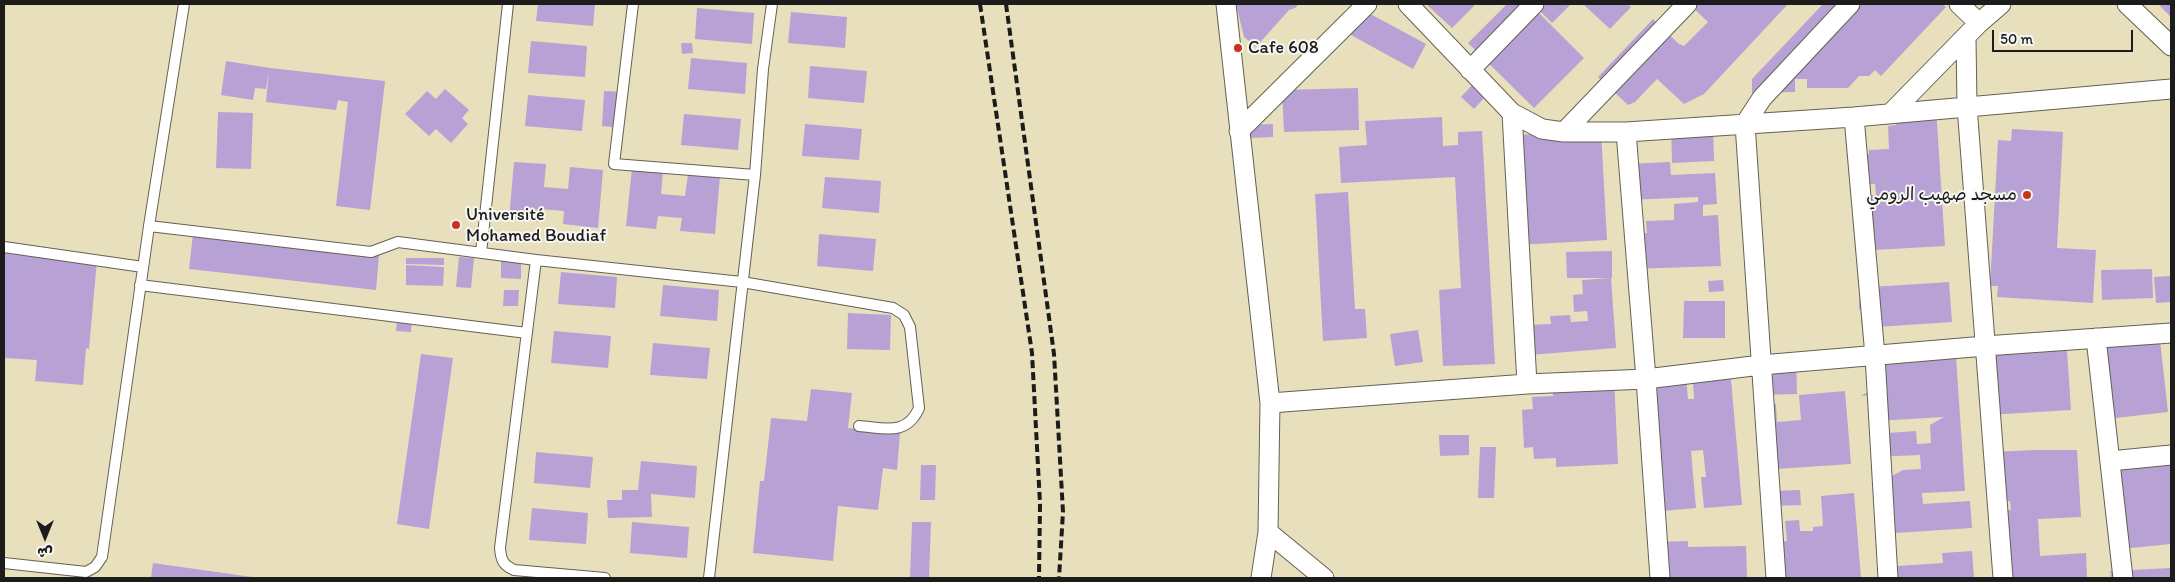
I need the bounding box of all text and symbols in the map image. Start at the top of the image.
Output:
scale bar [1995,20,2136,52]
text: 50 m [2000,30,2033,48]
place label: Cafe 608 [1248,37,1319,59]
marker: Cafe 608 [1232,42,1244,54]
place label: مسجد صهيب الرومي [1866,184,2017,206]
marker: مسجد صهيب الرومي [2021,189,2033,201]
place label: Université Mohamed Boudiaf [466,204,606,246]
marker: Université Mohamed Boudiaf [450,219,462,231]
north arrow [20,512,70,562]
text: ش [37,544,53,561]

